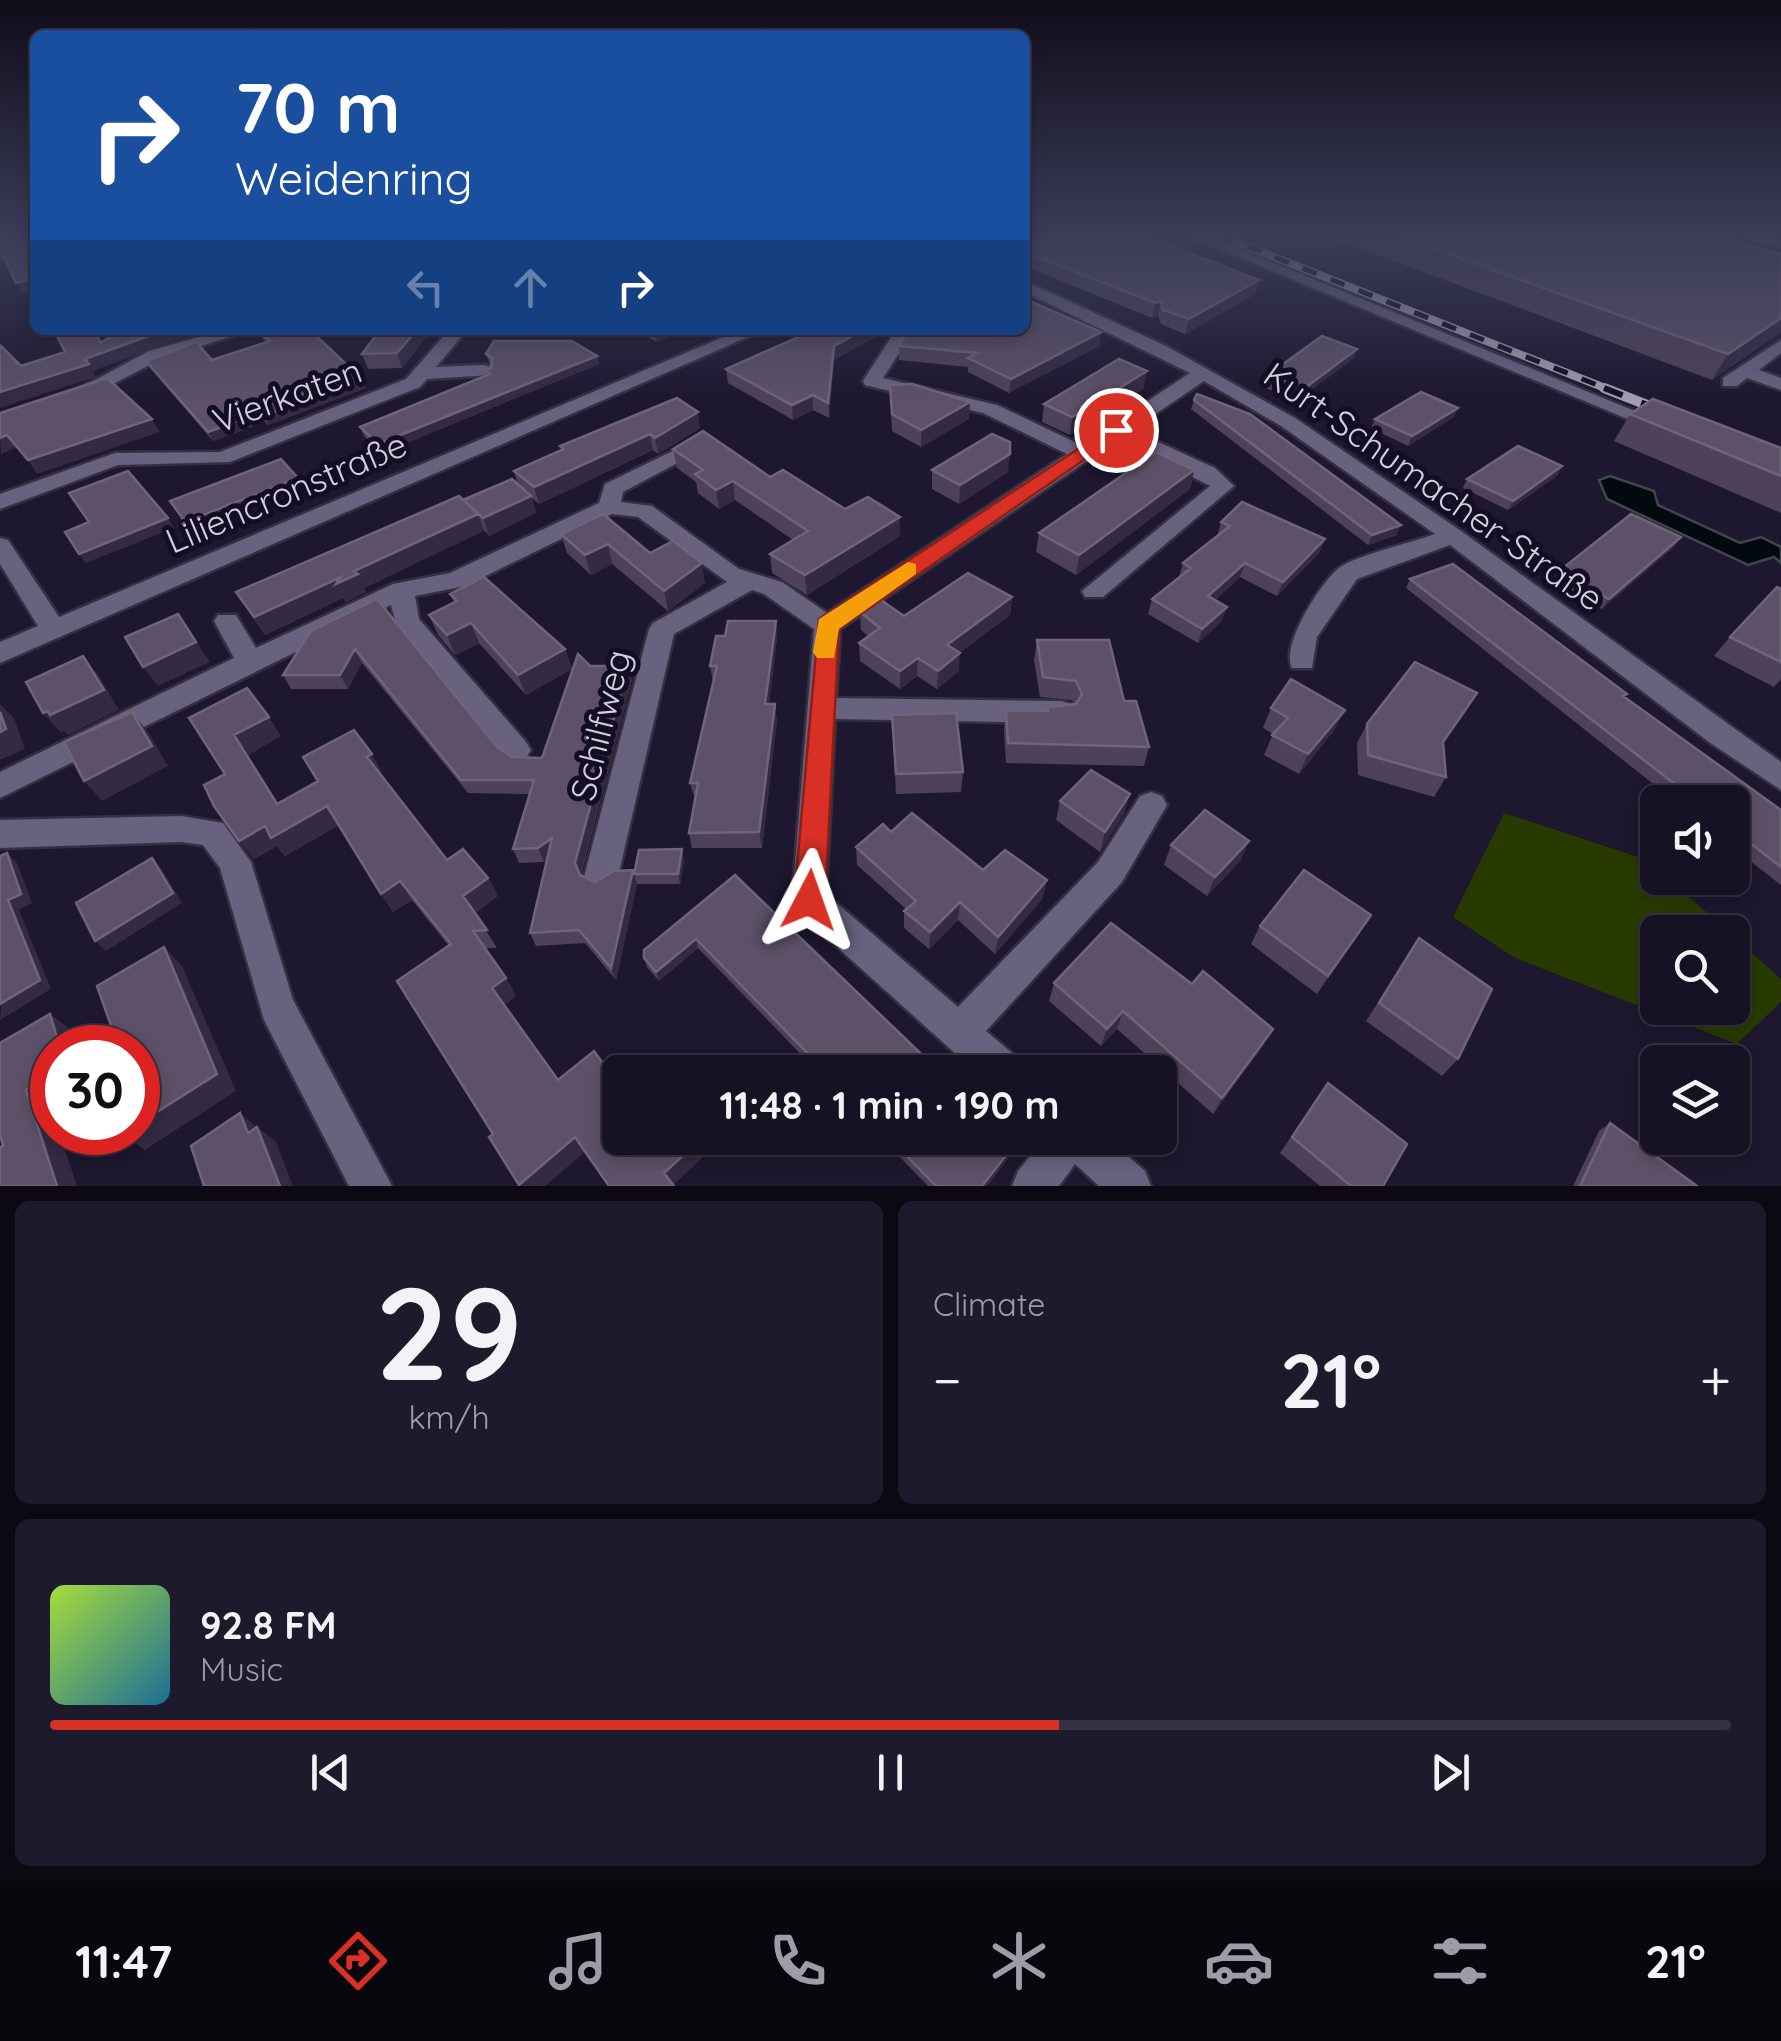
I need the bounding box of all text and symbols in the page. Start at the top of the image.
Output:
text: 70 m [235,63,401,151]
icon: right [70,70,200,200]
text: Weidenring [235,150,473,206]
icon: left [398,260,453,315]
icon: ahead [503,260,558,315]
icon: right [608,260,663,315]
street label: Vierkaten [206,348,368,442]
street label: Kurt-Schumacher-Straße [1256,352,1612,620]
pin [1074,388,1159,473]
icon: arrive [1089,403,1144,458]
street label: Liliencronstraße [159,421,413,563]
street label: Schilfweg [560,645,640,805]
map controls [1640,785,1750,1155]
button: sound [1640,785,1750,895]
position arrow [757,848,861,952]
button: search [1640,915,1750,1025]
speed limit sign: 30 [30,1025,160,1155]
button: layers [1640,1045,1750,1155]
text: 11:48 · 1 min · 190 m [720,1081,1060,1129]
text: 29 [375,1250,523,1413]
text: Climate [933,1284,1045,1324]
text: 21° [1280,1333,1381,1427]
text: − [933,1345,962,1414]
text: + [1700,1345,1731,1414]
text: km/h [408,1397,490,1437]
text: 92.8 FM [200,1601,337,1649]
text: Music [200,1649,283,1689]
icon: previous [303,1745,358,1800]
icon: pause [863,1745,918,1800]
icon: next [1423,1745,1478,1800]
icon: directions [323,1926,393,1996]
icon: music [543,1926,613,1996]
icon: phone [763,1926,833,1996]
icon: climate [984,1926,1054,1996]
icon: car [1204,1926,1274,1996]
icon: filters [1425,1926,1495,1996]
text: 11:47 [75,1933,172,1989]
text: 21° [1645,1933,1706,1989]

